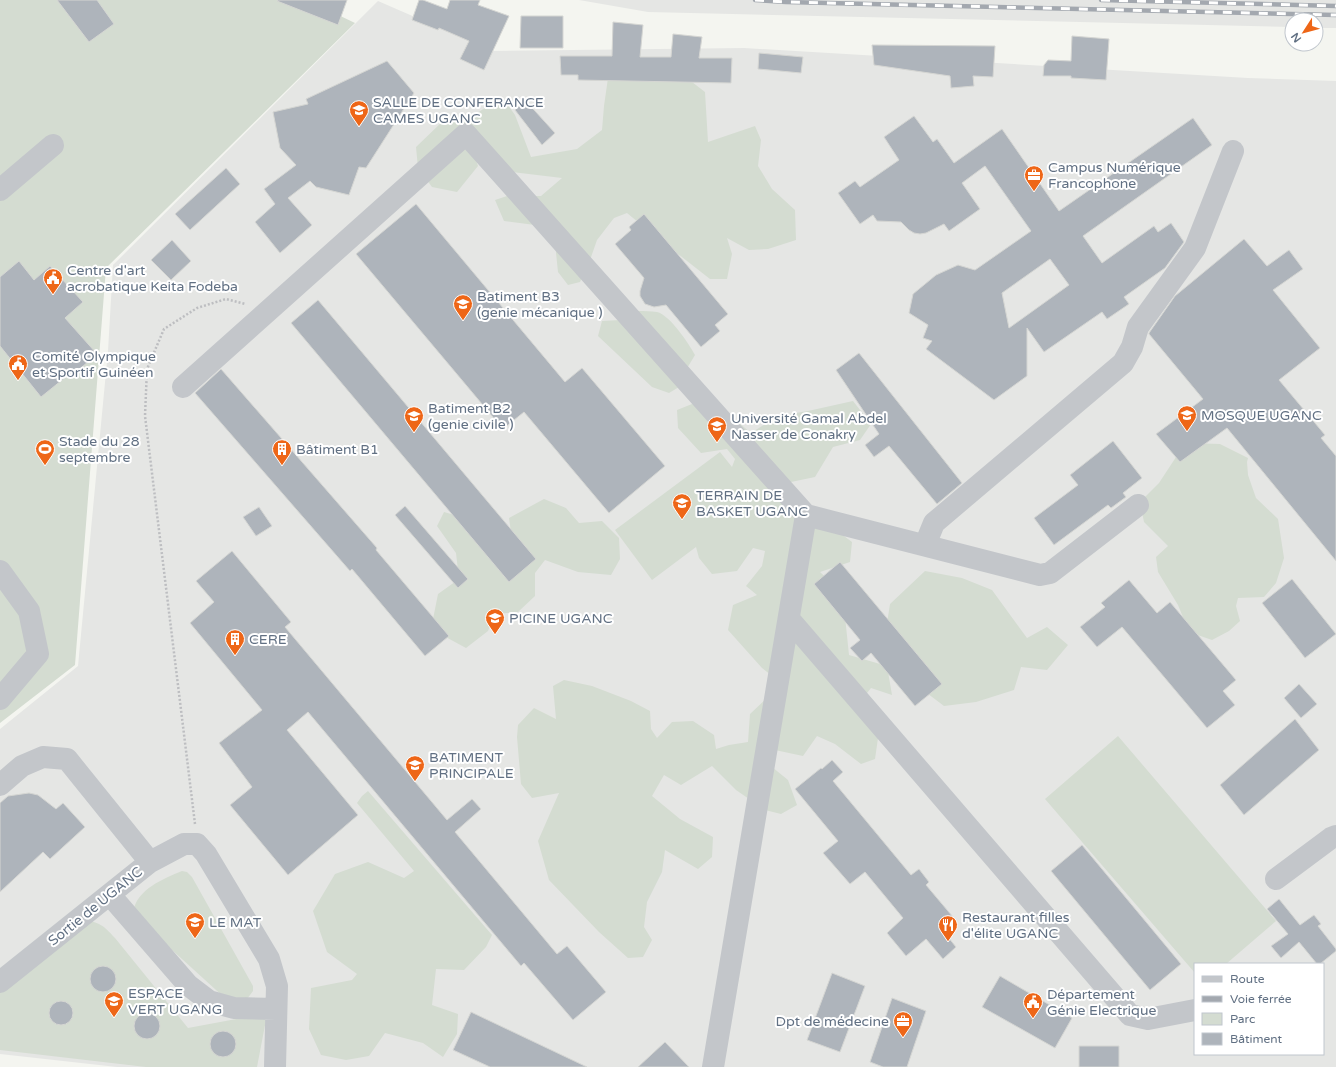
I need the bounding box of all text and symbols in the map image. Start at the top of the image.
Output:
north arrow [1284,12,1324,52]
text: N [1288,30,1304,45]
place label: SALLE DE CONFERANCE CAMES UGANC [373,94,544,127]
school or university icon: SALLE DE CONFERANCE CAMES UGANC [348,99,370,127]
place label: Campus Numérique Francophone [1048,159,1181,192]
office icon: Campus Numérique Francophone [1023,164,1045,192]
place label: Centre d'art acrobatique Keita Fodeba [67,262,238,295]
public building icon: Centre d'art acrobatique Keita Fodeba [42,267,64,295]
place label: Batiment B3 (genie mécanique ) [477,288,603,321]
school or university icon: Batiment B3 (genie mécanique ) [452,293,474,321]
place label: Comité Olympique et Sportif Guinéen [32,348,156,381]
public building icon: Comité Olympique et Sportif Guinéen [7,353,29,381]
place label: Batiment B2 (genie civile ) [428,400,514,433]
school or university icon: MOSQUE UGANC [1176,404,1198,432]
school or university icon: Batiment B2 (genie civile ) [403,405,425,433]
place label: MOSQUE UGANC [1201,407,1322,424]
place label: Université Gamal Abdel Nasser de Conakry [731,410,887,443]
school or university icon: Université Gamal Abdel Nasser de Conakry [706,415,728,443]
place label: Stade du 28 septembre [59,433,140,466]
sports icon: Stade du 28 septembre [34,438,56,466]
building icon: Bâtiment B1 [271,438,293,466]
place label: Bâtiment B1 [296,441,379,458]
place label: TERRAIN DE BASKET UGANC [696,487,808,520]
school or university icon: TERRAIN DE BASKET UGANC [671,492,693,520]
school or university icon: PICINE UGANC [484,607,506,635]
place label: PICINE UGANC [509,610,613,627]
building icon: CERE [224,628,246,656]
place label: CERE [249,631,287,648]
place label: BATIMENT PRINCIPALE [429,749,514,782]
school or university icon: BATIMENT PRINCIPALE [404,754,426,782]
street label: Sortie de UGANC [45,863,146,949]
place label: Restaurant filles d'élite UGANC [962,909,1070,942]
school or university icon: LE MAT [184,911,206,939]
place label: LE MAT [209,914,262,931]
restaurant icon: Restaurant filles d'élite UGANC [937,914,959,942]
legend [1194,963,1324,1055]
text: Route [1230,972,1265,986]
place label: ESPACE VERT UGANG [128,985,222,1018]
place label: Département Génie Electrique [1047,986,1156,1019]
school or university icon: ESPACE VERT UGANG [103,990,125,1018]
public building icon: Département Génie Electrique [1022,991,1044,1019]
text: Voie ferrée [1230,992,1292,1006]
office icon: Dpt de médecine [892,1010,914,1038]
text: Parc [1230,1012,1255,1026]
place label: Dpt de médecine [776,1013,889,1030]
text: Bâtiment [1230,1032,1282,1046]

